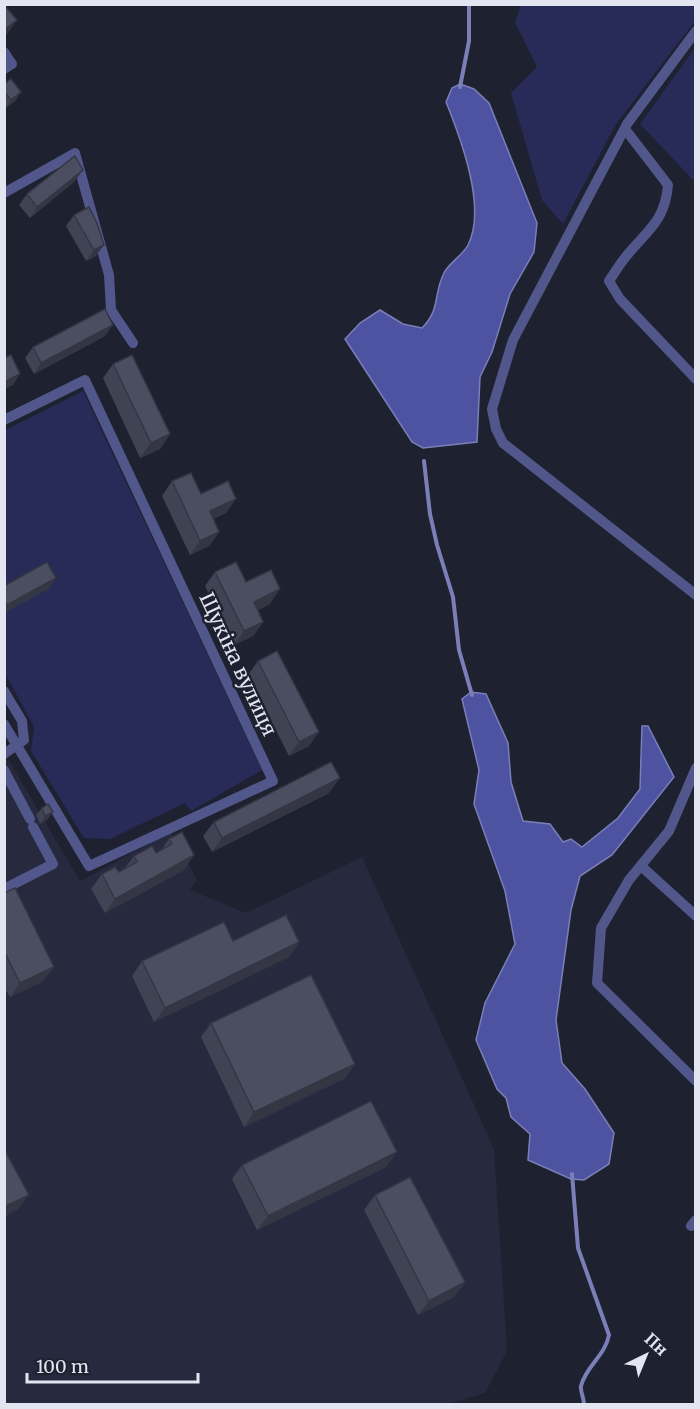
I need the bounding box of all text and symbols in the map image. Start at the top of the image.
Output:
street label: Щукіна вулиця [194,588,283,740]
north arrow [616,1325,676,1385]
text: Пн [641,1329,672,1360]
scale bar [27,1346,198,1384]
text: 100 m [36,1355,89,1378]

